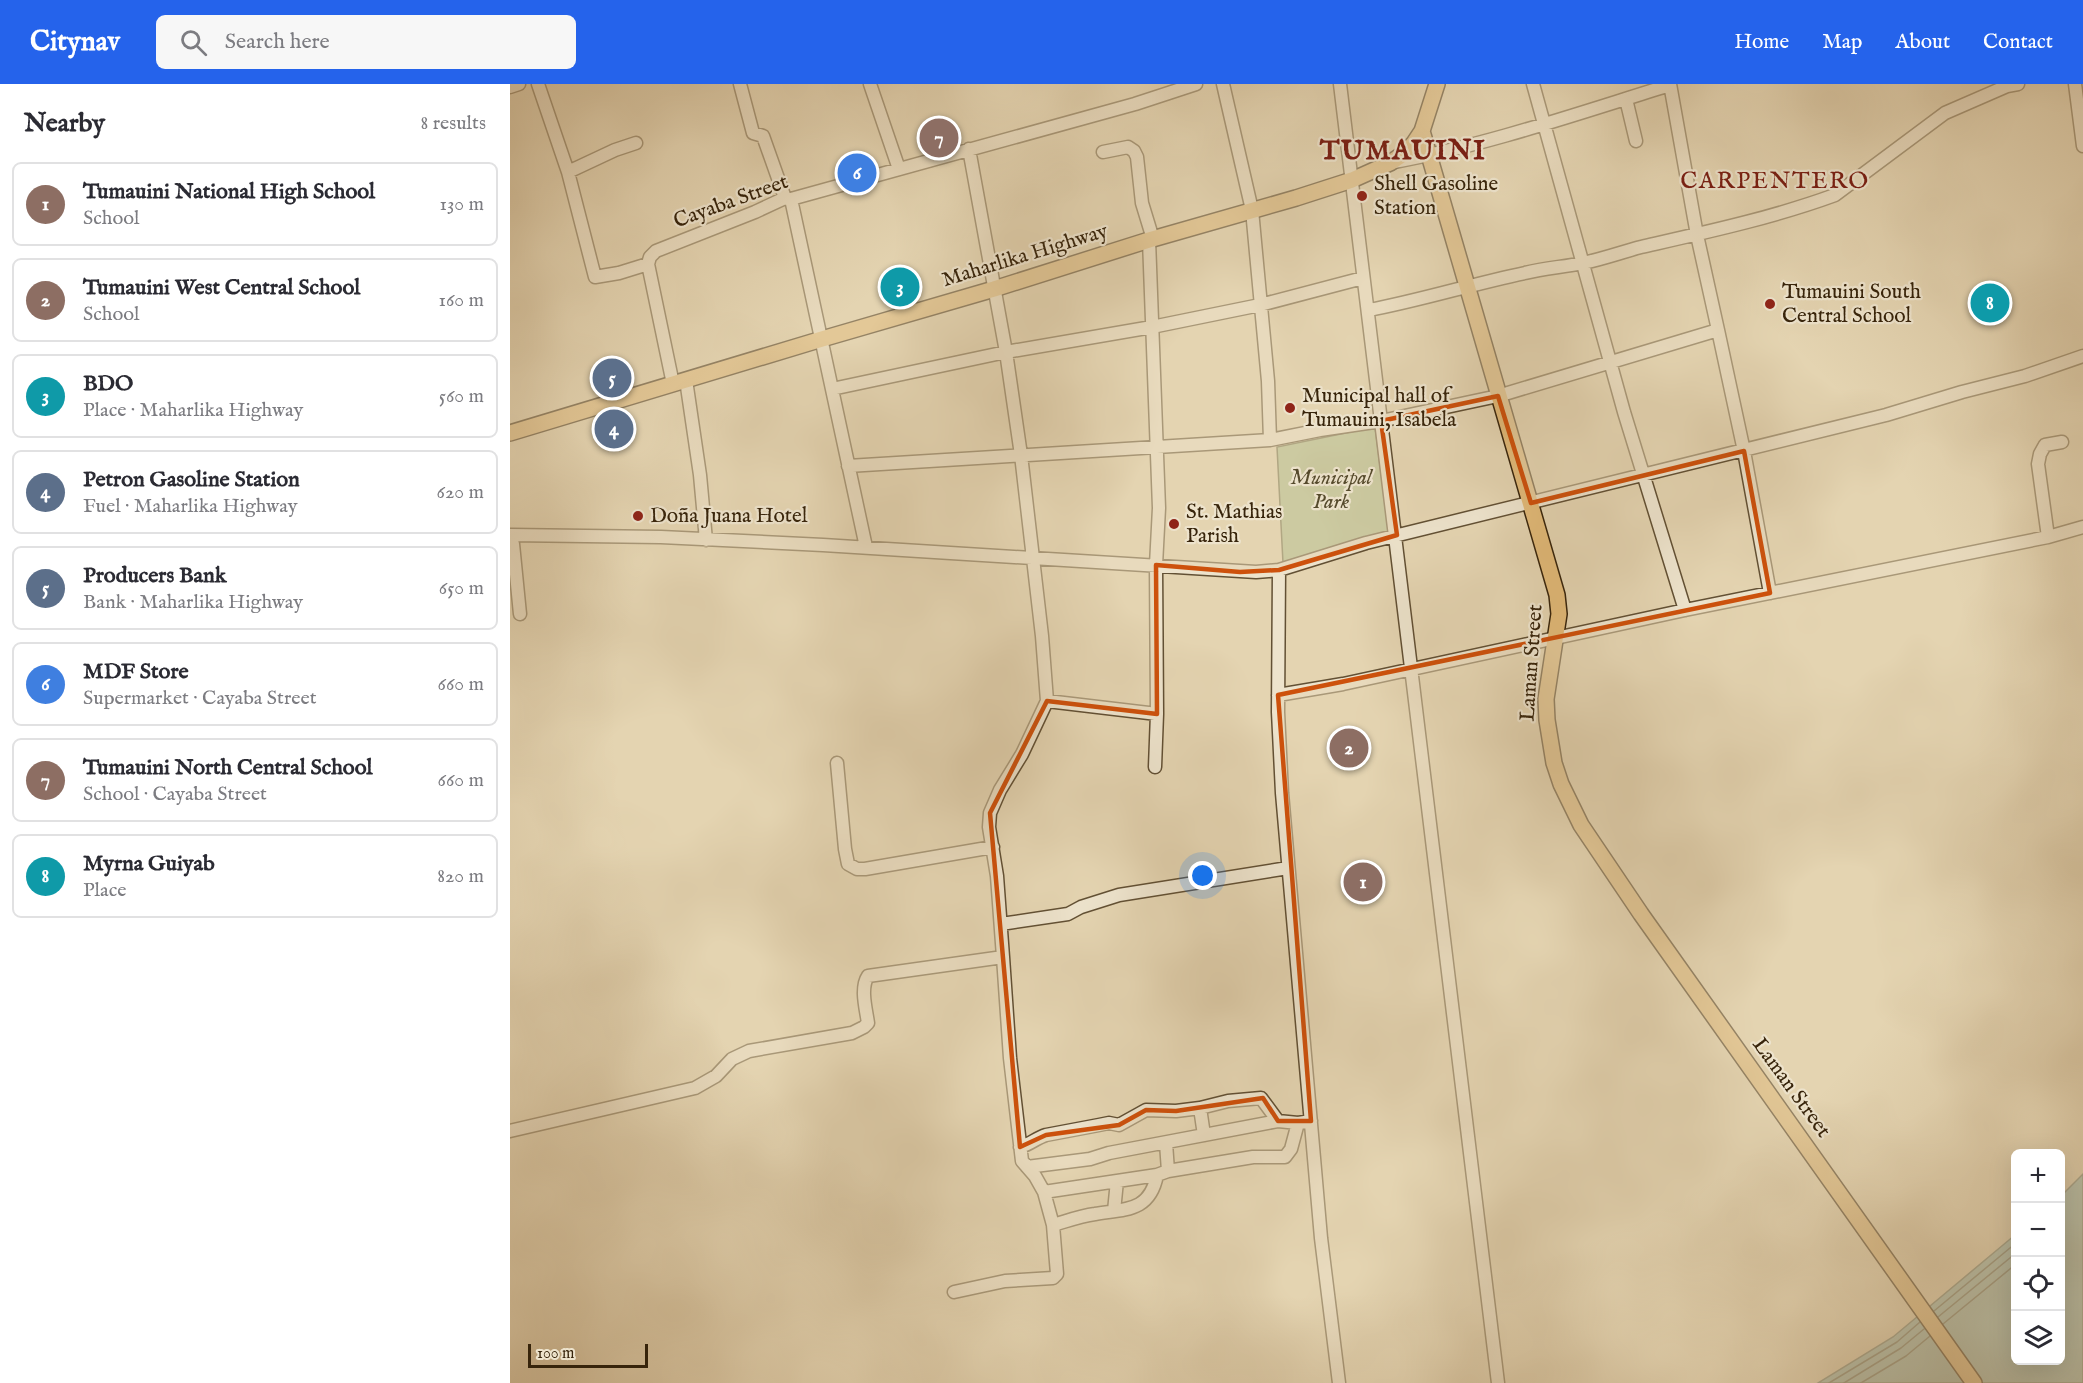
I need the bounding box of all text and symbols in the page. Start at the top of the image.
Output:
search box [156,15,576,69]
text: Citynav [30,25,120,60]
icon: search [177,26,210,59]
text: Search here [225,28,330,56]
text: Home [1734,29,1789,56]
text: Map [1822,29,1862,56]
text: About [1895,29,1950,56]
text: Contact [1983,29,2053,56]
text: Nearby [24,107,105,140]
text: 8 results [420,111,486,136]
pin: 7 [920,116,958,160]
district label: TUMAUINI [1319,135,1486,169]
pin: 6 [838,150,876,196]
district label: CARPENTERO [1680,166,1870,197]
street label: Cayaba Street [670,169,792,235]
place label: Shell Gasoline Station [1374,171,1499,222]
text: Tumauini National High School [83,178,375,206]
marker: Shell Gasoline Station [1355,189,1369,203]
text: 1 [42,192,49,217]
text: 130 m [439,192,484,217]
text: School [83,206,139,231]
street label: Maharlika Highway [939,218,1112,294]
pin: 3 [880,264,920,310]
text: Tumauini West Central School [83,274,360,302]
place label: Tumauini South Central School [1782,279,1921,330]
pin: 8 [1970,280,2010,326]
text: 2 [41,288,50,313]
text: 160 m [438,288,484,313]
marker: Tumauini South Central School [1763,297,1777,311]
text: School [83,302,139,327]
pin: 5 [592,356,632,400]
text: BDO [83,370,133,398]
place label: Municipal hall of Tumauini, Isabela [1302,383,1457,434]
text: 3 [42,384,49,409]
text: 560 m [439,384,484,409]
text: Place · Maharlika Highway [83,398,303,423]
marker: Municipal hall of Tumauini, Isabela [1283,401,1297,415]
pin: 4 [594,406,634,452]
park label: Municipal Park [1290,465,1374,516]
text: Petron Gasoline Station [83,466,300,494]
text: 4 [41,480,50,505]
text: 620 m [437,480,484,505]
text: Fuel · Maharlika Highway [83,494,298,519]
place label: St. Mathias Parish [1186,499,1282,550]
place label: Doña Juana Hotel [650,503,808,530]
marker: Doña Juana Hotel [631,509,645,523]
marker: St. Mathias Parish [1167,517,1181,531]
text: Producers Bank [83,562,227,590]
text: 5 [42,576,49,601]
text: 650 m [439,576,484,601]
text: Bank · Maharlika Highway [83,590,303,615]
street label: Laman Street [1514,604,1550,722]
text: MDF Store [83,658,189,686]
text: 6 [41,672,50,697]
text: 660 m [437,672,484,697]
text: Supermarket · Cayaba Street [83,686,317,711]
pin: 2 [1330,726,1368,770]
text: Tumauini North Central School [83,754,373,782]
text: 7 [41,768,50,793]
text: 660 m [437,768,484,793]
text: School · Cayaba Street [83,782,267,807]
text: Myrna Guiyab [83,850,215,878]
pin: 1 [1344,860,1382,904]
your location [1188,861,1217,890]
text: 8 [42,864,49,889]
text: 820 m [437,864,484,889]
text: Place [83,878,126,903]
street label: Laman Street [1746,1033,1836,1143]
map controls [2011,1149,2065,1365]
button: + [2011,1149,2065,1203]
button: − [2011,1203,2065,1257]
button: locate [2011,1257,2065,1311]
button: layers [2011,1311,2065,1365]
scale bar [528,1341,648,1368]
text: 100 m [537,1344,574,1364]

